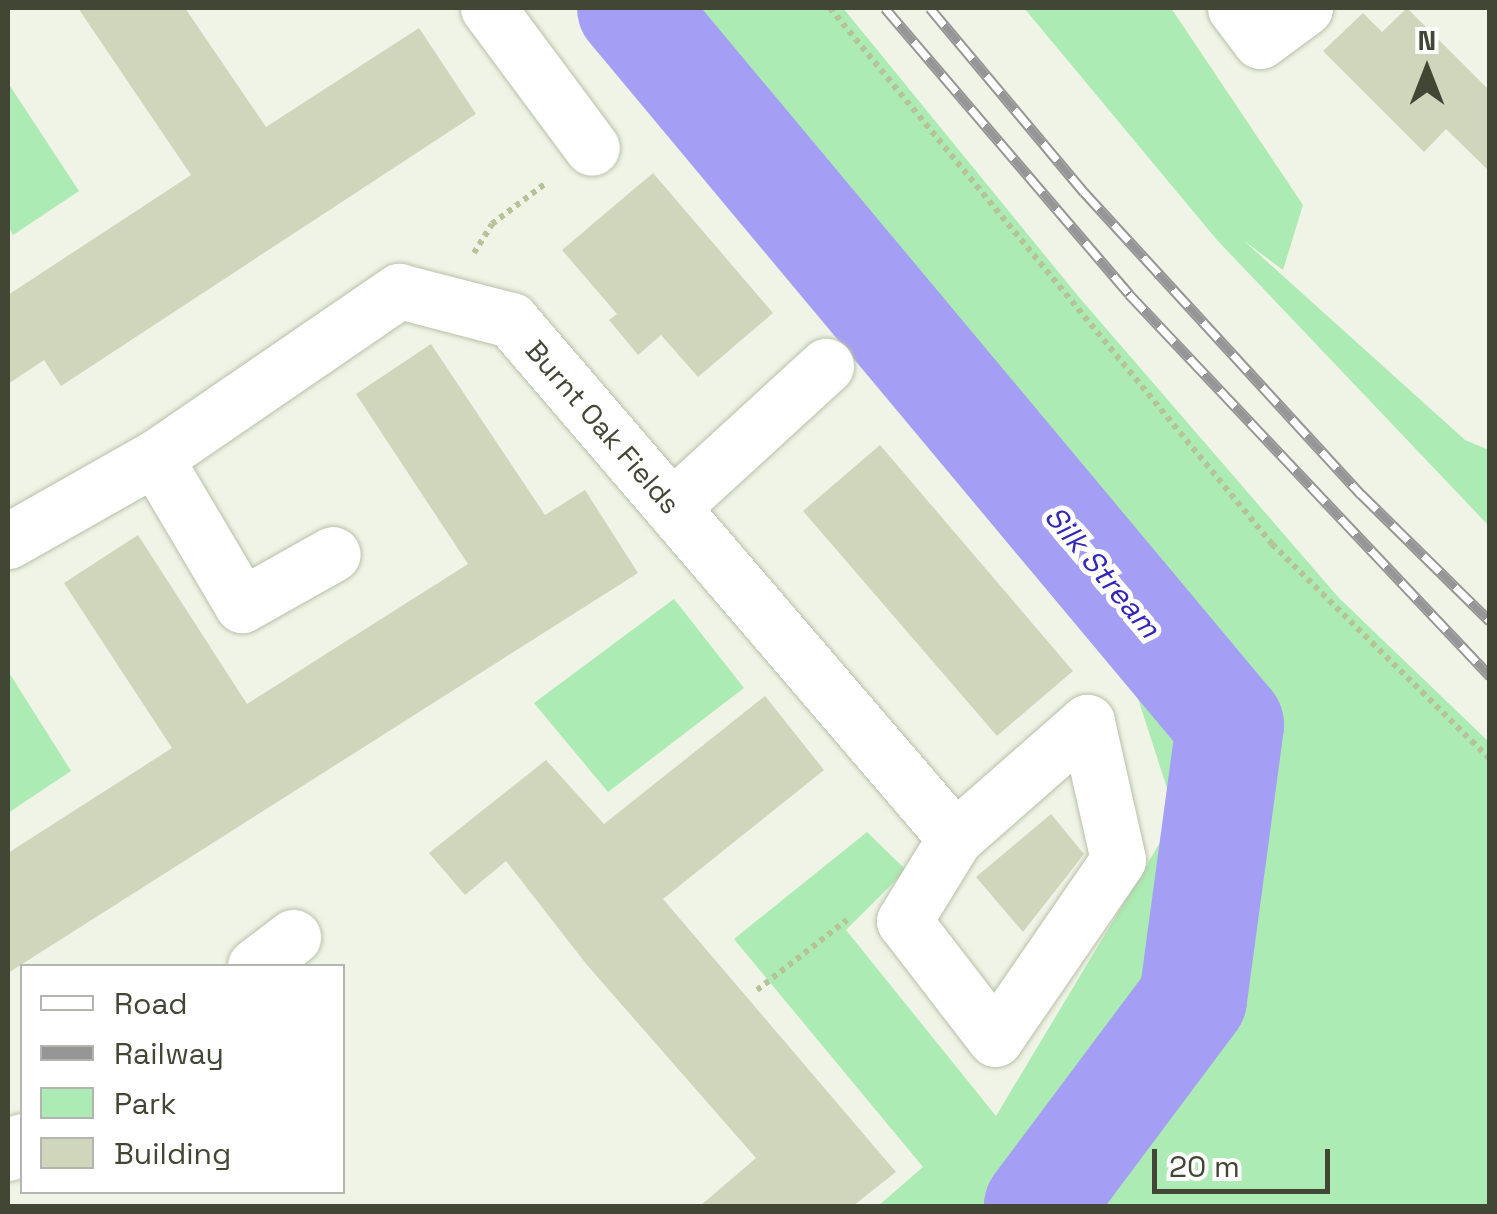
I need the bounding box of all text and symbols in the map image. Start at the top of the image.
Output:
north arrow [1377,20,1477,120]
text: N [1418,22,1436,58]
street label: Burnt Oak Fields [519,334,687,520]
water label: Silk Stream [1037,499,1167,645]
legend [20,964,345,1194]
text: Road [114,984,188,1023]
text: Railway [114,1034,224,1073]
text: Park [114,1084,176,1123]
scale bar [1157,1129,1334,1191]
text: Building [114,1134,231,1173]
text: 20 m [1169,1147,1240,1186]

